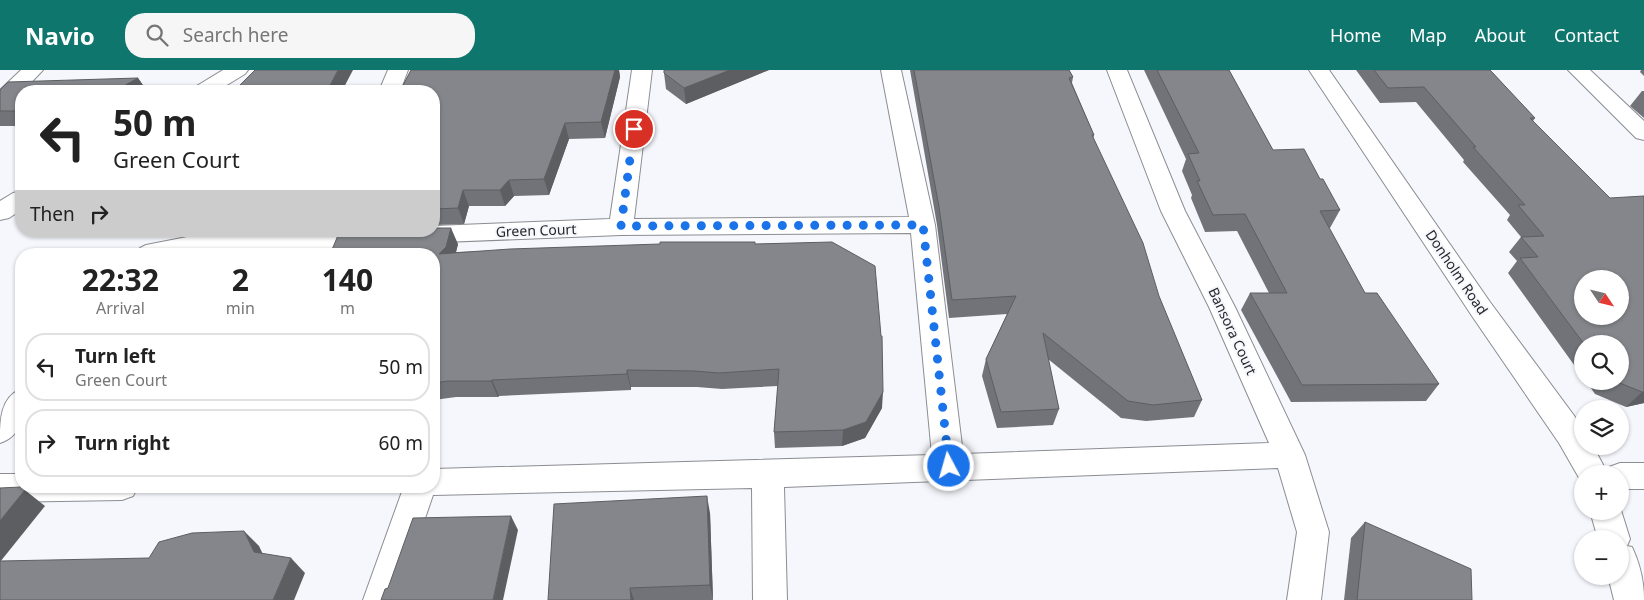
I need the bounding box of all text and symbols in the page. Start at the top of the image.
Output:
search box [125,13,475,58]
text: Navio [25,19,95,52]
icon: search [143,21,171,49]
text: Search here [183,22,289,48]
text: Home [1330,23,1381,47]
text: Map [1409,23,1447,47]
text: About [1475,23,1526,47]
text: Contact [1554,23,1619,47]
text: 50 m [113,99,196,146]
icon: left [30,105,95,170]
pin [613,108,655,150]
icon: arrive [620,115,648,143]
text: Green Court [113,144,240,174]
icon: right [85,200,113,228]
text: Then [30,201,75,227]
street label: Green Court [495,219,577,241]
street label: Donholm Road [1422,226,1492,318]
text: 22:32 [82,259,159,300]
text: 2 [232,259,249,300]
text: 140 [322,259,373,300]
north arrow [1574,270,1629,325]
map controls [1574,270,1629,585]
street label: Bansora Court [1204,284,1262,378]
text: Arrival [96,297,145,319]
text: min [226,297,255,319]
text: m [340,297,355,319]
button: search [1574,335,1629,390]
text: Turn left [75,343,156,369]
icon: left [32,353,60,381]
text: 50 m [379,354,423,380]
text: Green Court [75,369,167,391]
button: layers [1574,400,1629,455]
icon: right [32,429,60,457]
text: Turn right [75,430,170,456]
text: 60 m [379,430,423,456]
position arrow [922,439,974,491]
button: + [1574,465,1629,520]
button: − [1574,530,1629,585]

